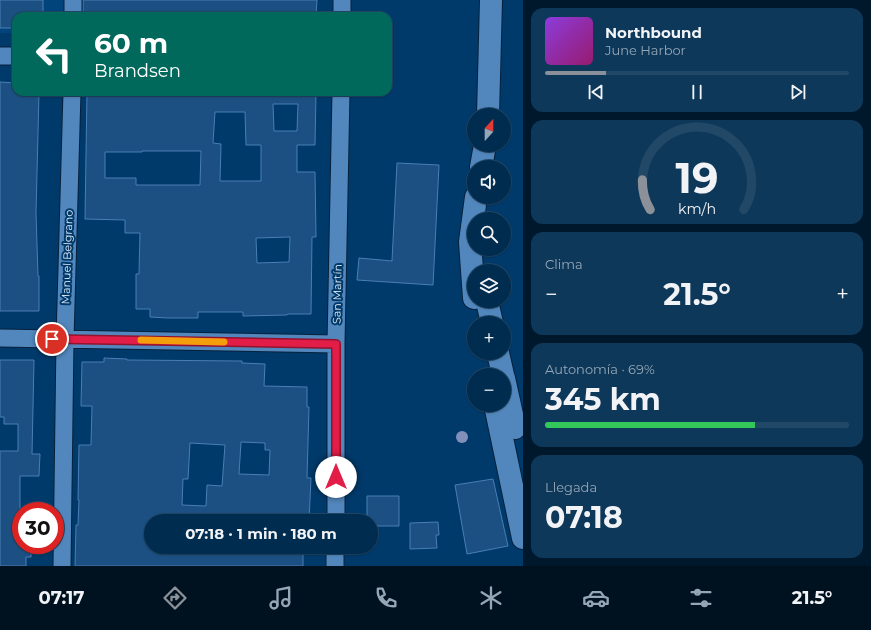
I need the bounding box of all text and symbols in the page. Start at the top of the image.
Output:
text: Northbound [605,23,702,42]
text: 60 m [94,26,168,60]
icon: left [28,28,80,80]
text: June Harbor [605,42,686,58]
text: Brandsen [94,60,181,82]
icon: previous [585,81,607,103]
icon: pause [686,81,708,103]
icon: next [787,81,809,103]
north arrow [467,108,511,152]
map controls [467,108,511,412]
text: 19 [676,152,718,202]
button: sound [467,160,511,204]
text: km/h [678,199,716,217]
street label: Manuel Belgrano [58,209,76,304]
button: search [467,212,511,256]
text: Clima [545,256,583,272]
street label: San Martín [329,264,345,324]
button: layers [467,264,511,308]
text: 21.5° [663,276,731,313]
text: − [545,281,558,308]
text: + [836,281,849,308]
button: + [467,316,511,360]
pin [35,322,69,356]
icon: arrive [41,328,63,350]
text: Autonomía · 69% [545,361,655,377]
button: − [467,368,511,412]
text: 345 km [545,381,661,418]
position arrow [315,456,357,498]
text: Llegada [545,479,597,495]
text: 07:18 [545,499,623,536]
speed limit sign: 30 [12,502,64,554]
text: 07:18 · 1 min · 180 m [185,524,337,543]
icon: directions [161,584,189,612]
icon: music [267,584,295,612]
icon: phone [372,584,400,612]
icon: climate [477,584,505,612]
icon: car [582,584,610,612]
icon: filters [687,584,715,612]
text: 07:17 [39,587,84,609]
text: 21.5° [792,587,832,609]

